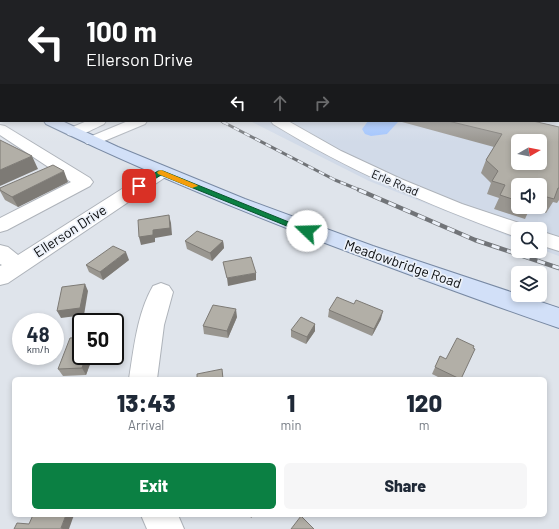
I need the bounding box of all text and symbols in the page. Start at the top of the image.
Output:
text: 100 m [86,14,157,48]
icon: left [20,16,72,68]
text: Ellerson Drive [86,48,193,70]
icon: left [227,92,249,114]
icon: ahead [269,92,291,114]
icon: right [311,92,333,114]
north arrow [511,134,547,170]
map controls [511,134,547,302]
street label: Erle Road [370,166,421,198]
pin [122,169,156,203]
icon: arrive [128,175,150,197]
button: sound [511,178,547,214]
street label: Ellerson Drive [30,201,109,260]
position arrow [286,210,328,252]
button: search [511,222,547,258]
street label: Meadowbridge Road [343,236,464,291]
button: layers [511,266,547,302]
speed limit sign: 50 [72,313,124,365]
text: 48 [27,322,49,346]
text: km/h [27,343,49,355]
text: 13:43 [117,388,176,417]
text: 1 [287,388,295,417]
text: 120 [406,388,442,417]
text: Arrival [128,417,164,433]
text: min [280,417,301,433]
text: m [419,417,430,433]
button: Exit [32,463,276,509]
button: Share [284,463,527,509]

